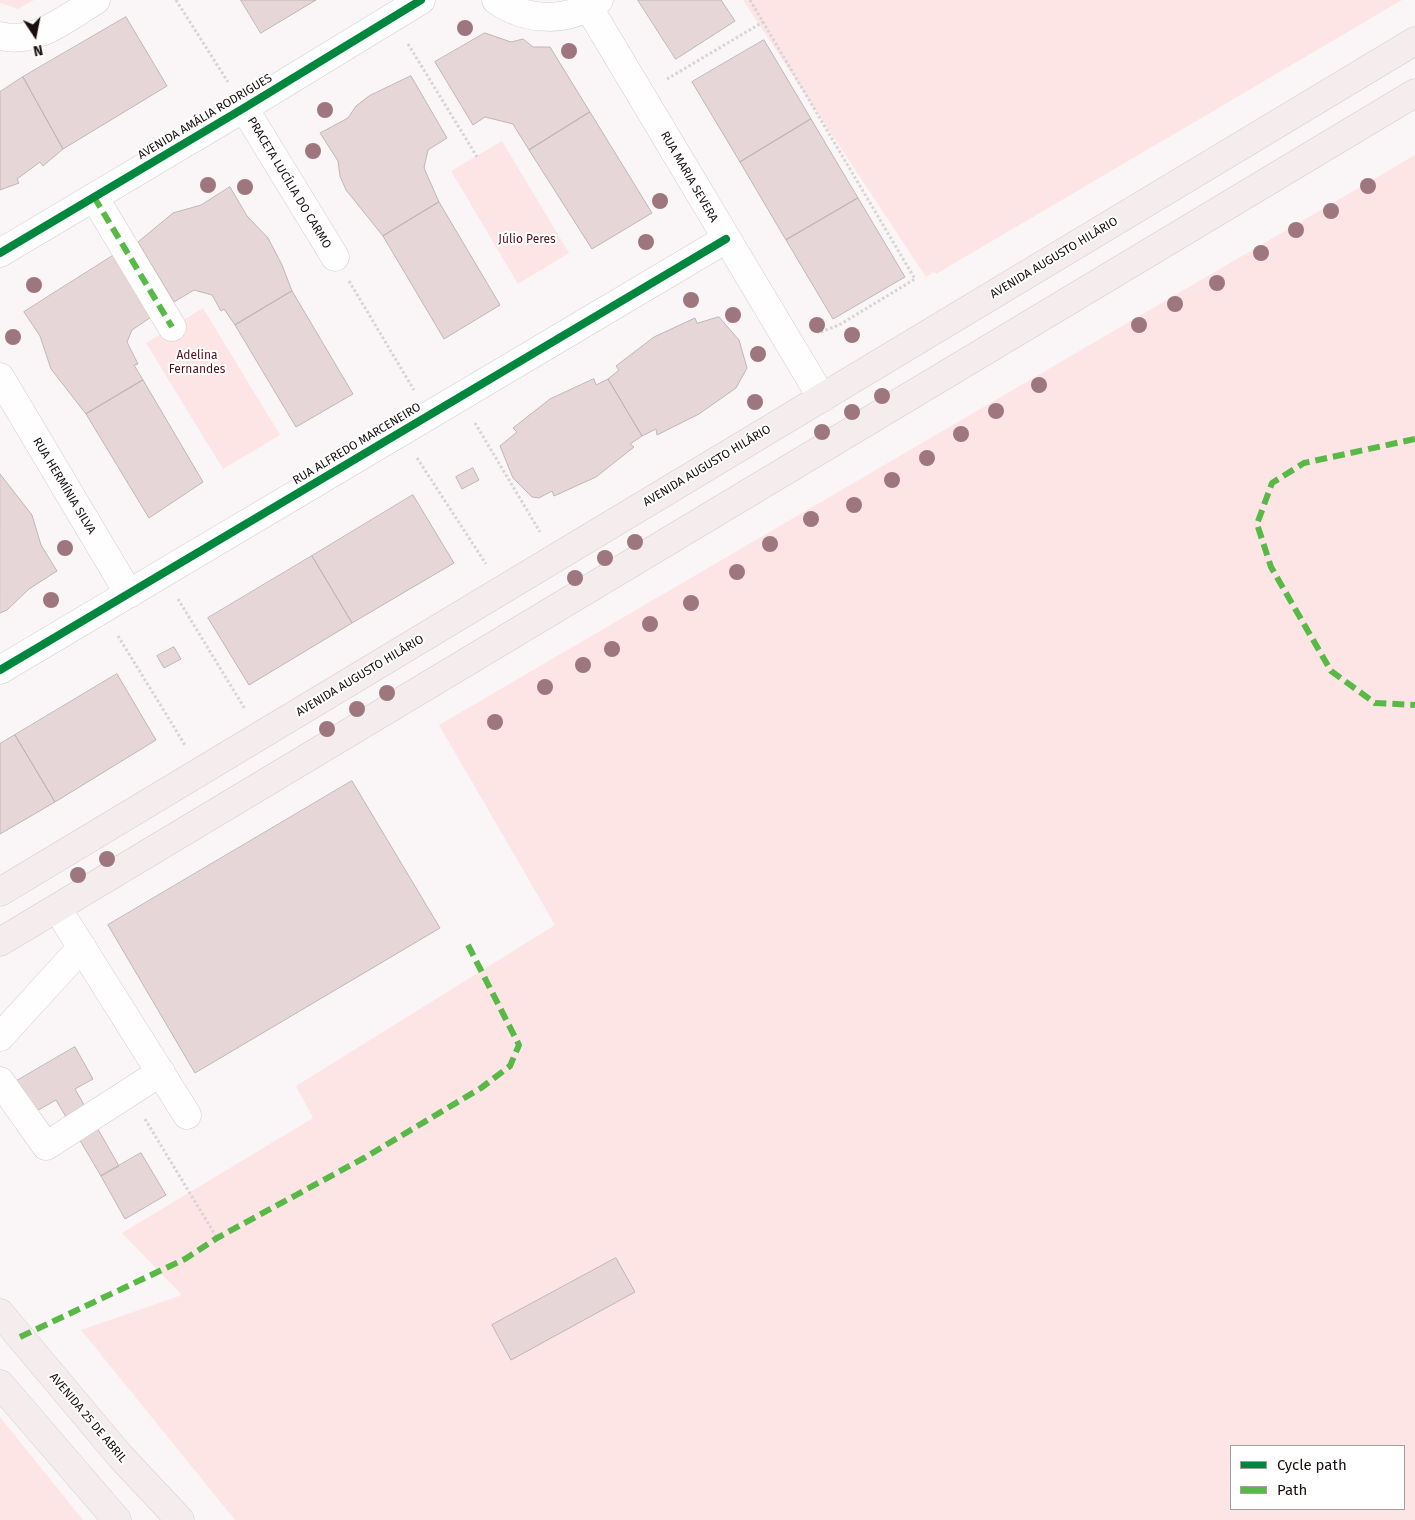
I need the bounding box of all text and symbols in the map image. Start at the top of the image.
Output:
north arrow [10,10,60,60]
text: N [32,41,44,59]
street label: AVENIDA AMÁLIA RODRIGUES [135,71,275,163]
street label: PRACETA LUCÍLIA DO CARMO [244,115,334,251]
street label: RUA MARIA SEVERA [657,129,721,225]
street label: AVENIDA AUGUSTO HILÁRIO [987,214,1121,302]
park label: Júlio Peres [498,233,556,247]
park label: Adelina Fernandes [169,349,225,377]
street label: RUA ALFREDO MARCENEIRO [290,400,424,488]
street label: AVENIDA AUGUSTO HILÁRIO [640,422,774,510]
street label: RUA HERMÍNIA SILVA [29,435,99,537]
street label: AVENIDA AUGUSTO HILÁRIO [293,632,427,720]
street label: AVENIDA 25 DE ABRIL [46,1370,130,1466]
legend [1230,1445,1405,1510]
text: Cycle path [1277,1456,1347,1474]
text: Path [1277,1481,1307,1499]

